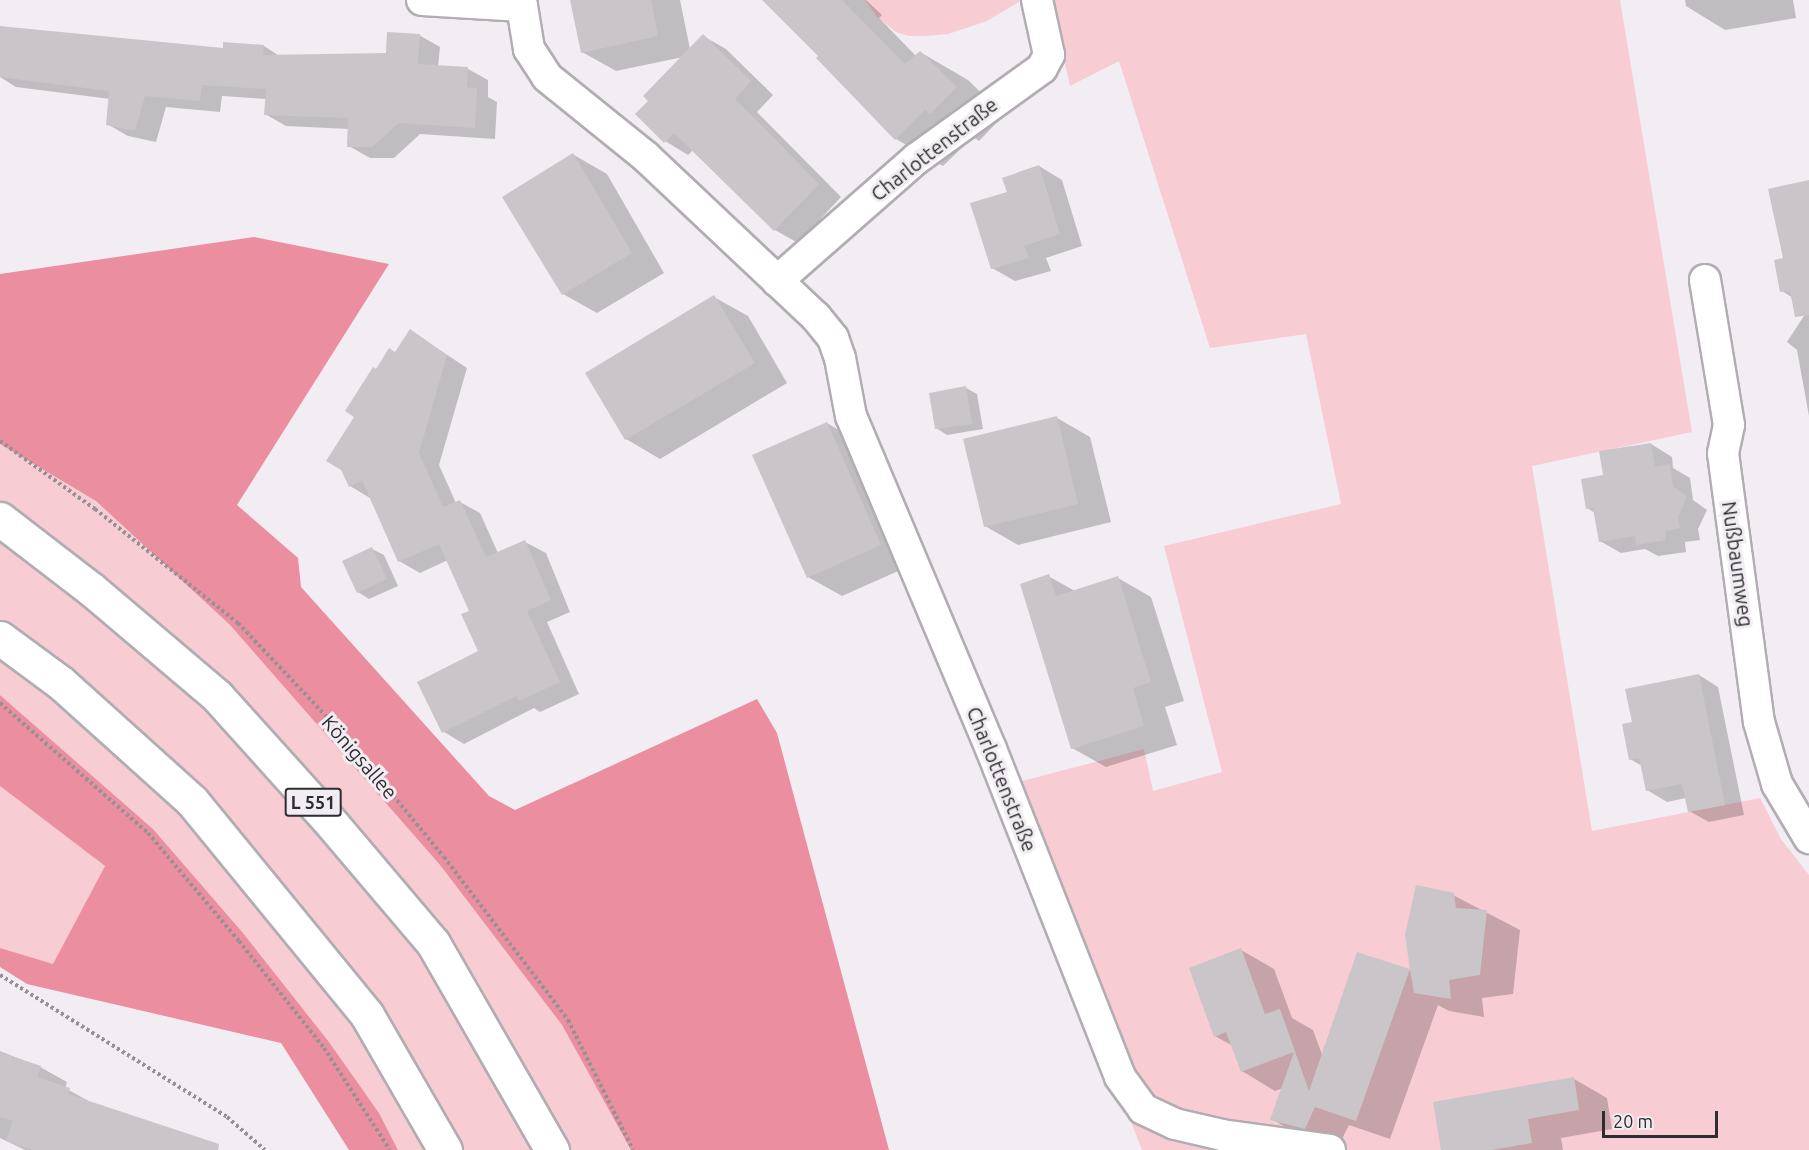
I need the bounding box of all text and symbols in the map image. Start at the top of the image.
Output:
street label: Charlottenstraße [866,92,1002,206]
street label: Nußbaumweg [1717,500,1759,628]
street label: Charlottenstraße [962,703,1042,855]
street label: Königsallee [317,710,403,804]
road number: L 551 [284,787,342,817]
scale bar [1605,1099,1720,1137]
text: 20 m [1613,1111,1653,1131]

